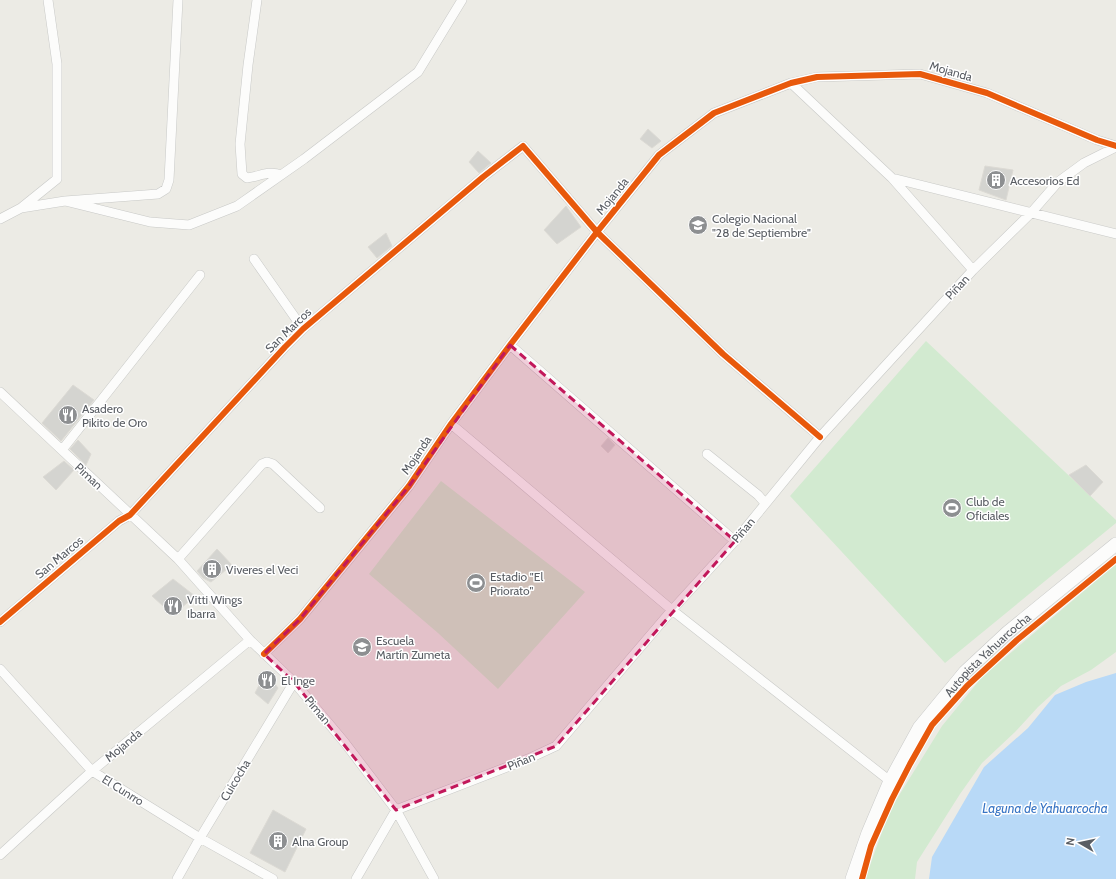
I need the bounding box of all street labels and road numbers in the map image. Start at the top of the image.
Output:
street label: Mojanda [928,58,974,84]
street label: Mojanda [592,174,632,218]
street label: Piñan [942,271,972,303]
street label: San Marcos [262,304,314,356]
street label: Mojanda [398,433,435,477]
street label: Piman [72,459,106,493]
street label: Piñan [728,514,758,546]
street label: San Marcos [32,533,86,581]
street label: Autopista Yahuarcocha [941,609,1033,699]
street label: Piman [302,693,334,727]
street label: Mojanda [101,725,145,765]
street label: Piñan [505,749,537,773]
street label: Cuicocha [217,756,253,803]
street label: El Cunrro [99,771,147,809]

